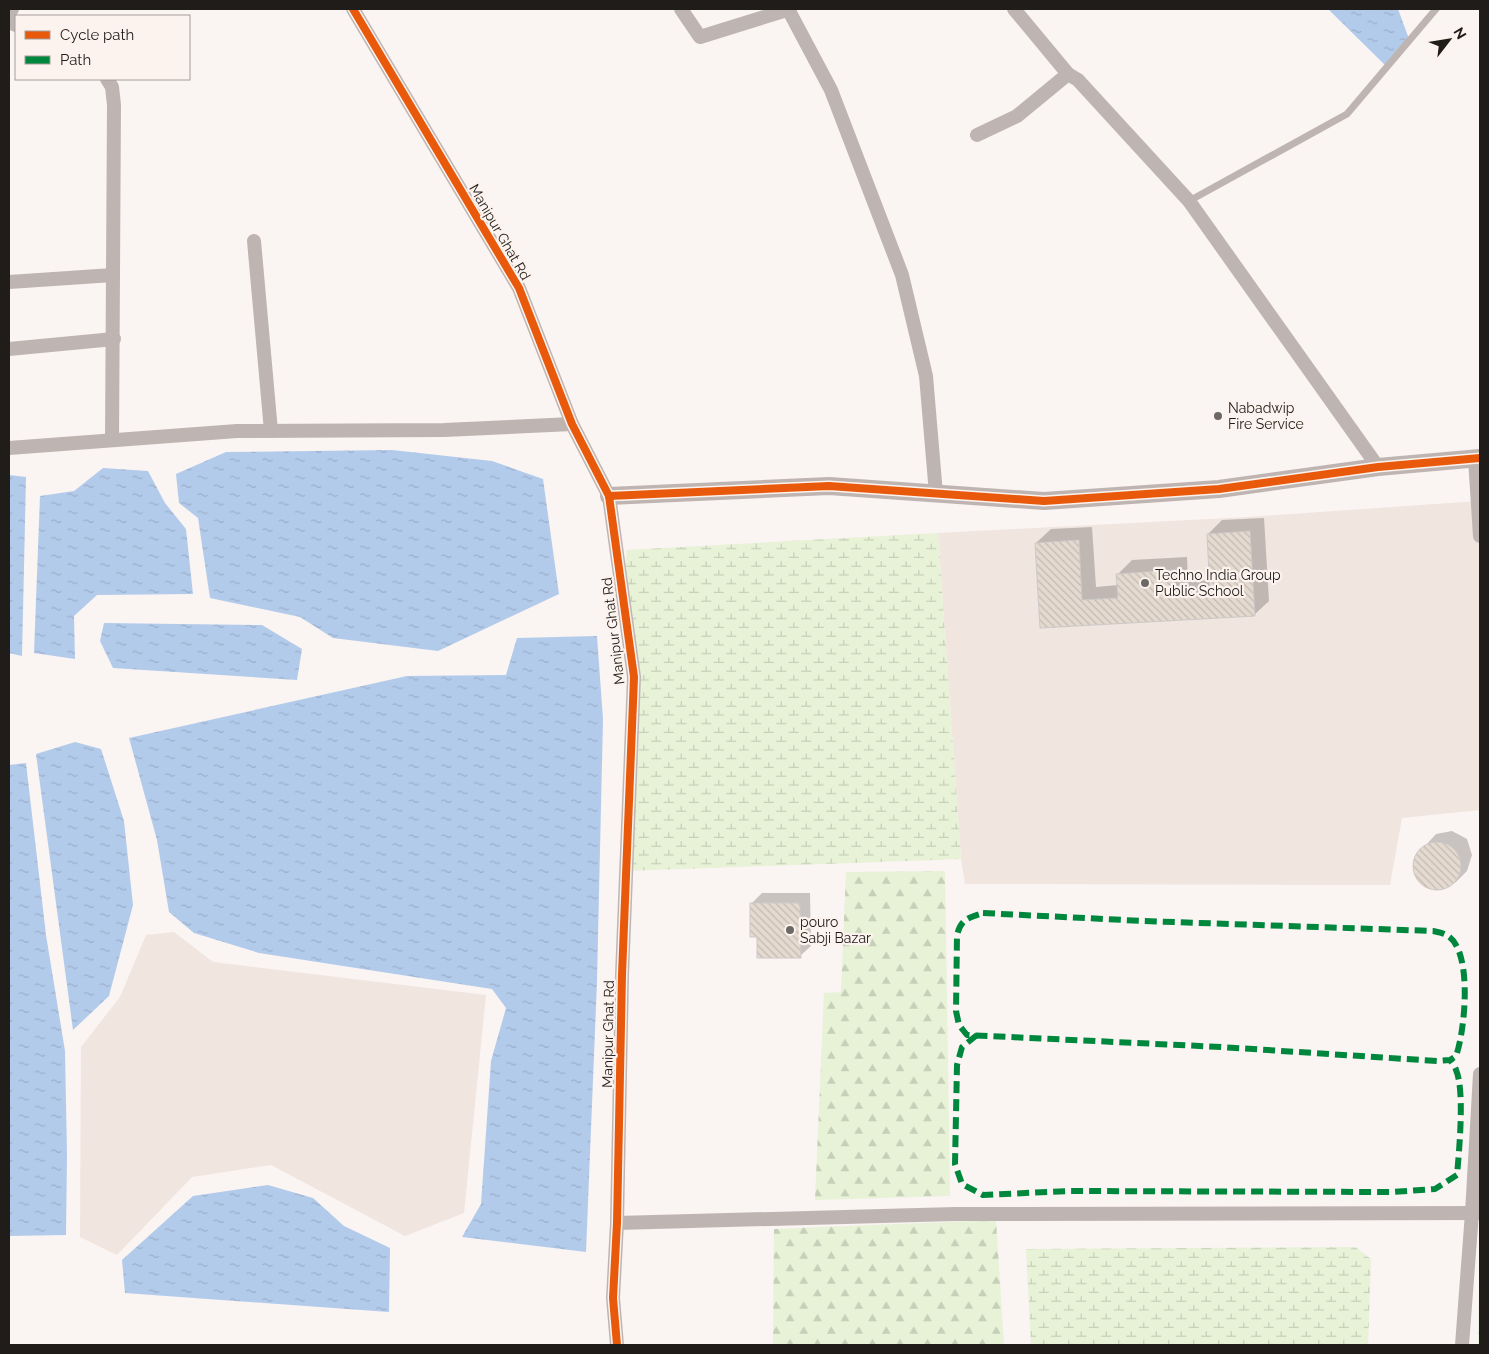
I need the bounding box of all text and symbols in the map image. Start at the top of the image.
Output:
legend [15,15,190,80]
north arrow [1424,15,1474,65]
text: N [1451,25,1470,42]
text: Cycle path [60,26,134,44]
text: Path [60,51,91,69]
street label: Manipur Ghat Rd [466,181,534,283]
place label: Nabadwip Fire Service [1228,400,1304,432]
marker: Nabadwip Fire Service [1212,410,1224,422]
place label: Techno India Group Public School [1155,567,1281,599]
street label: Manipur Ghat Rd [598,577,628,685]
marker: Techno India Group Public School [1139,577,1151,589]
place label: pouro Sabji Bazar [800,914,871,946]
marker: pouro Sabji Bazar [784,924,796,936]
street label: Manipur Ghat Rd [599,980,617,1088]

